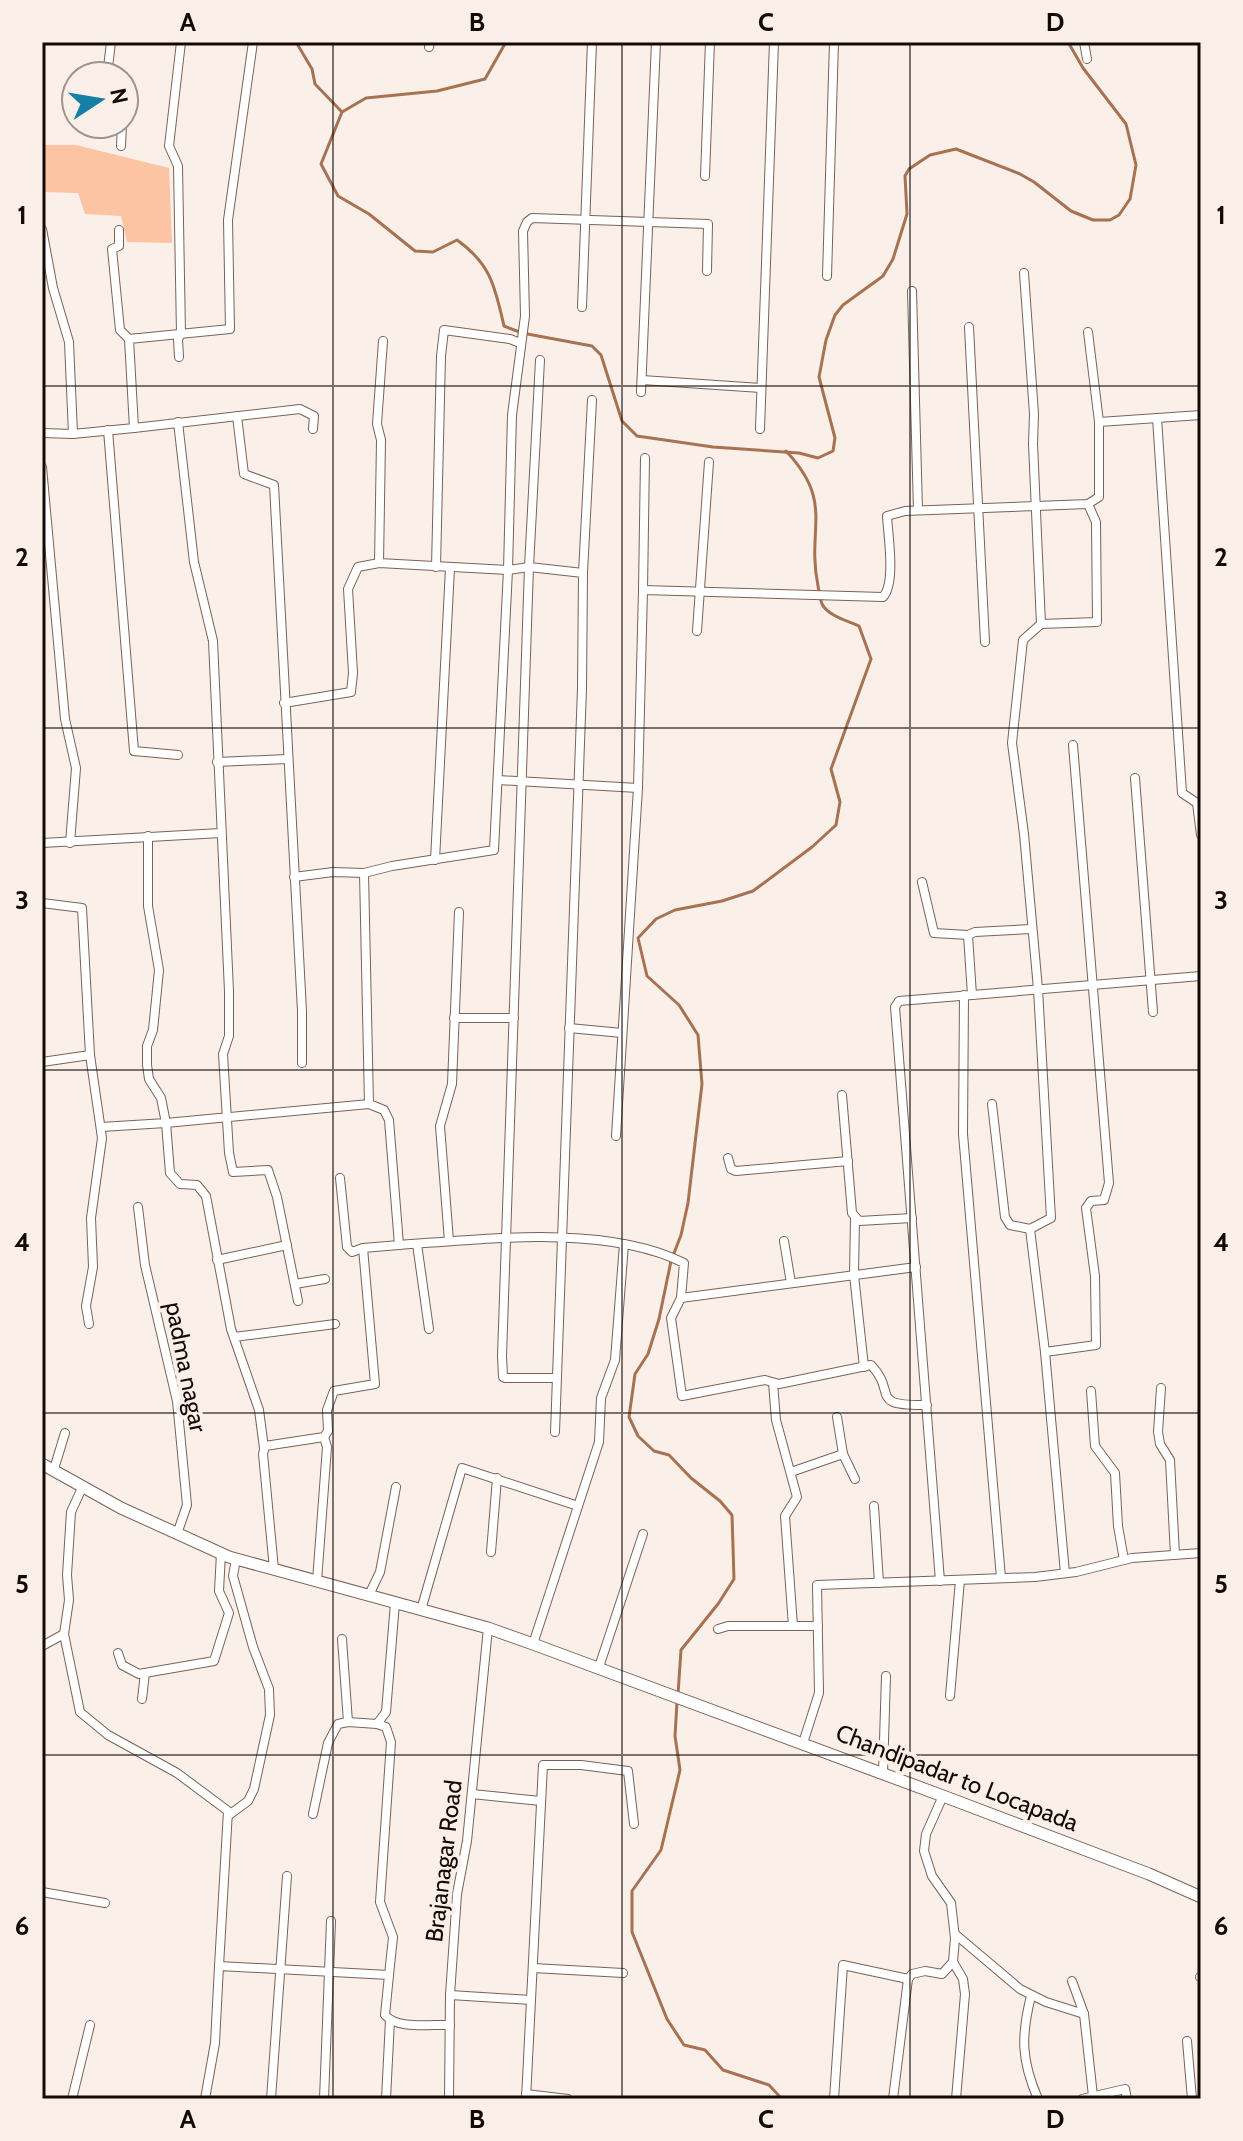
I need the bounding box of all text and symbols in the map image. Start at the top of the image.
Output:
text: A [180,6,197,38]
text: B [469,6,485,38]
text: C [758,6,774,38]
text: D [1046,6,1064,38]
north arrow [60,60,140,140]
text: N [104,86,134,106]
text: 1 [17,199,27,231]
text: 1 [1216,199,1226,231]
text: 2 [15,541,29,573]
text: 2 [1214,541,1228,573]
text: 3 [15,884,29,916]
text: 3 [1214,884,1228,916]
text: 4 [14,1226,30,1258]
text: 4 [1213,1226,1229,1258]
street label: padma nagar [160,1299,213,1435]
text: 5 [15,1568,29,1600]
text: 5 [1214,1568,1228,1600]
street label: Chandipadar to Locapada [832,1718,1083,1837]
street label: Brajanagar Road [419,1778,468,1944]
text: 6 [15,1910,29,1942]
text: 6 [1214,1910,1228,1942]
text: A [180,2103,197,2135]
text: B [469,2103,485,2135]
text: C [758,2103,774,2135]
text: D [1046,2103,1064,2135]

